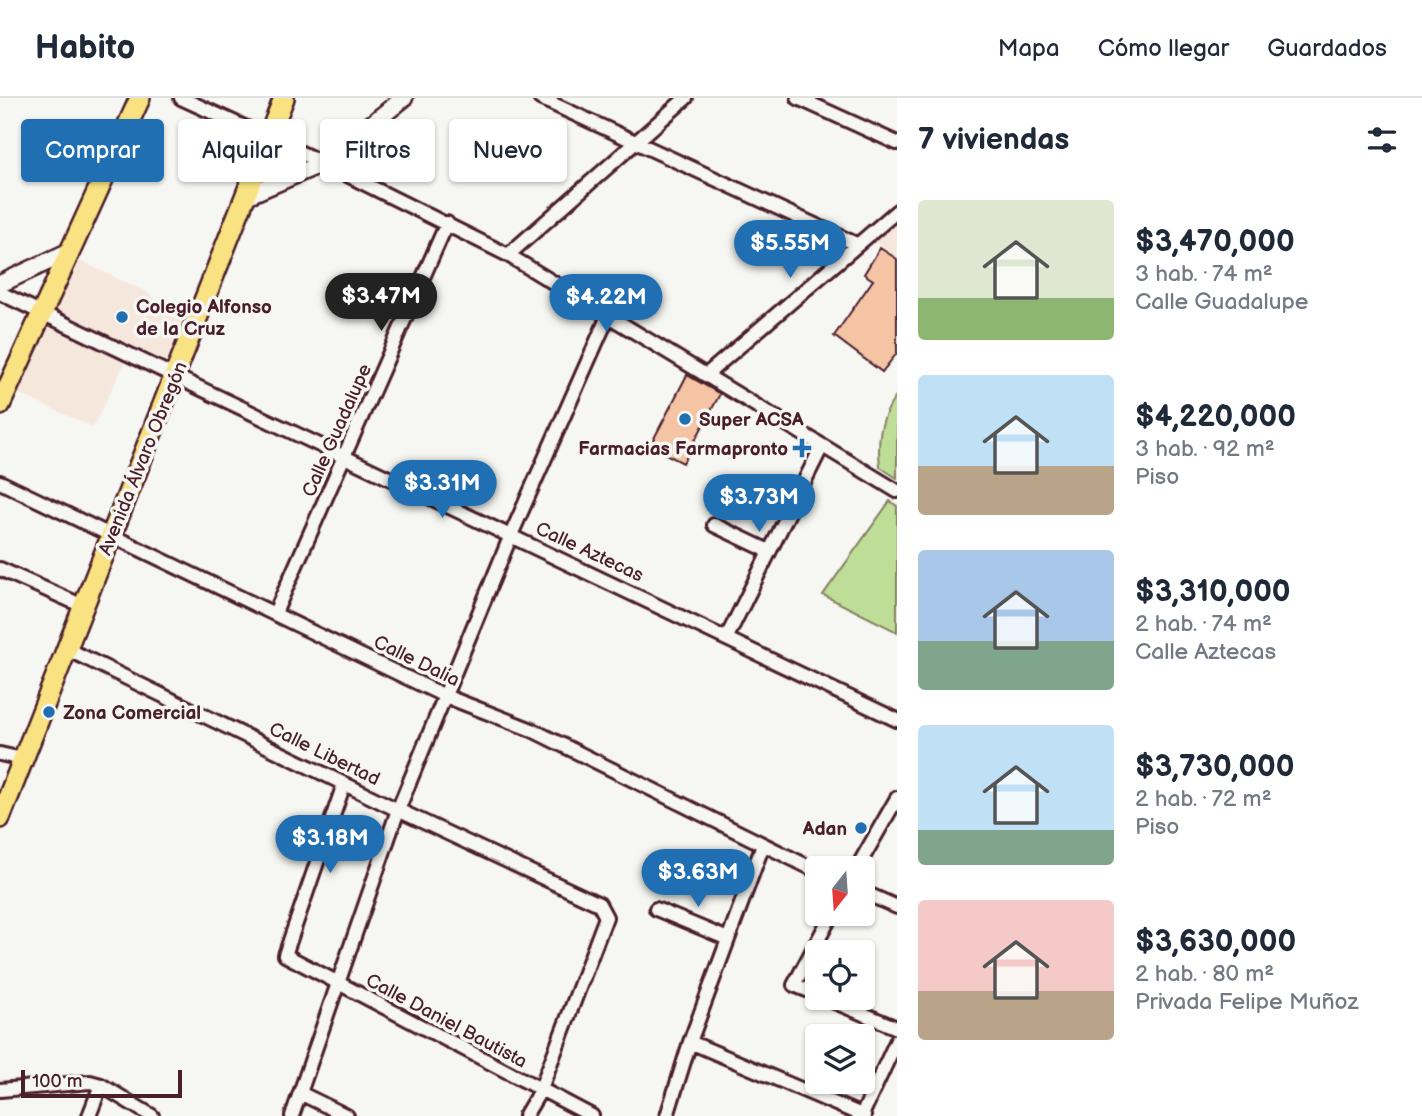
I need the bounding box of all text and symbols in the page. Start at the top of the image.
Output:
text: Habito [35,28,135,68]
text: Mapa [998,34,1060,63]
text: Cómo llegar [1098,34,1229,63]
text: Guardados [1267,34,1387,63]
chip: Comprar [21,119,164,182]
chip: Alquilar [178,119,306,182]
chip: Filtros [320,119,435,182]
chip: Nuevo [449,119,567,182]
icon: filters [1363,121,1401,159]
text: 7 viviendas [918,122,1069,158]
pin: $5.55M [733,220,847,280]
text: $3,470,000 [1135,224,1295,260]
icon: home [974,228,1058,312]
text: $5.55M [750,229,830,257]
text: 3 hab. · 74 m² [1135,260,1273,288]
pin: $3.47M [324,274,438,333]
pin: $4.22M [549,274,663,334]
text: $3.47M [341,282,421,310]
text: $4.22M [565,283,647,311]
text: Calle Guadalupe [1135,288,1309,316]
place label: Colegio Alfonso de la Cruz [136,296,272,341]
marker: Colegio Alfonso de la Cruz [114,309,130,325]
street label: Avenida Álvaro Obregón [93,358,193,559]
street label: Calle Guadalupe [298,360,377,501]
text: $4,220,000 [1135,399,1296,435]
icon: home [974,403,1058,487]
place label: Super ACSA [699,409,804,432]
marker: Super ACSA [677,411,693,427]
text: 3 hab. · 92 m² [1135,435,1275,463]
place label: Farmacias Farmapronto [578,438,788,461]
marker: Farmacias Farmapronto [794,440,810,456]
pin: $3.31M [385,460,499,520]
text: Piso [1135,463,1179,491]
text: $3.31M [404,469,480,497]
pin: $3.73M [702,474,816,534]
text: $3.73M [719,483,799,511]
street label: Calle Aztecas [532,517,647,587]
text: $3,310,000 [1135,574,1291,610]
icon: home [974,578,1058,662]
text: 2 hab. · 74 m² [1135,610,1272,638]
street label: Calle Dalia [370,631,463,692]
text: Calle Aztecas [1135,638,1276,666]
place label: Zona Comercial [63,702,201,725]
marker: Zona Comercial [41,704,57,720]
street label: Calle Libertad [265,718,383,791]
text: $3,730,000 [1135,749,1294,785]
icon: home [974,753,1058,837]
text: 2 hab. · 72 m² [1135,785,1272,813]
text: Piso [1135,813,1179,841]
pin: $3.18M [273,816,387,875]
place label: Adan [802,818,847,841]
marker: Adan [853,820,869,836]
text: $3.18M [292,824,368,852]
pin: $3.63M [641,850,755,909]
north arrow [805,856,875,926]
map controls [805,856,875,1094]
text: $3.63M [658,858,738,886]
text: $3,630,000 [1135,924,1296,960]
icon: home [974,928,1058,1012]
button: locate [805,940,875,1010]
text: 2 hab. · 80 m² [1135,960,1274,988]
street label: Calle Daniel Bautista [362,969,531,1074]
text: Privada Felipe Muñoz [1135,988,1358,1016]
button: layers [805,1024,875,1094]
scale bar [21,1067,182,1099]
text: 100 m [32,1070,83,1093]

